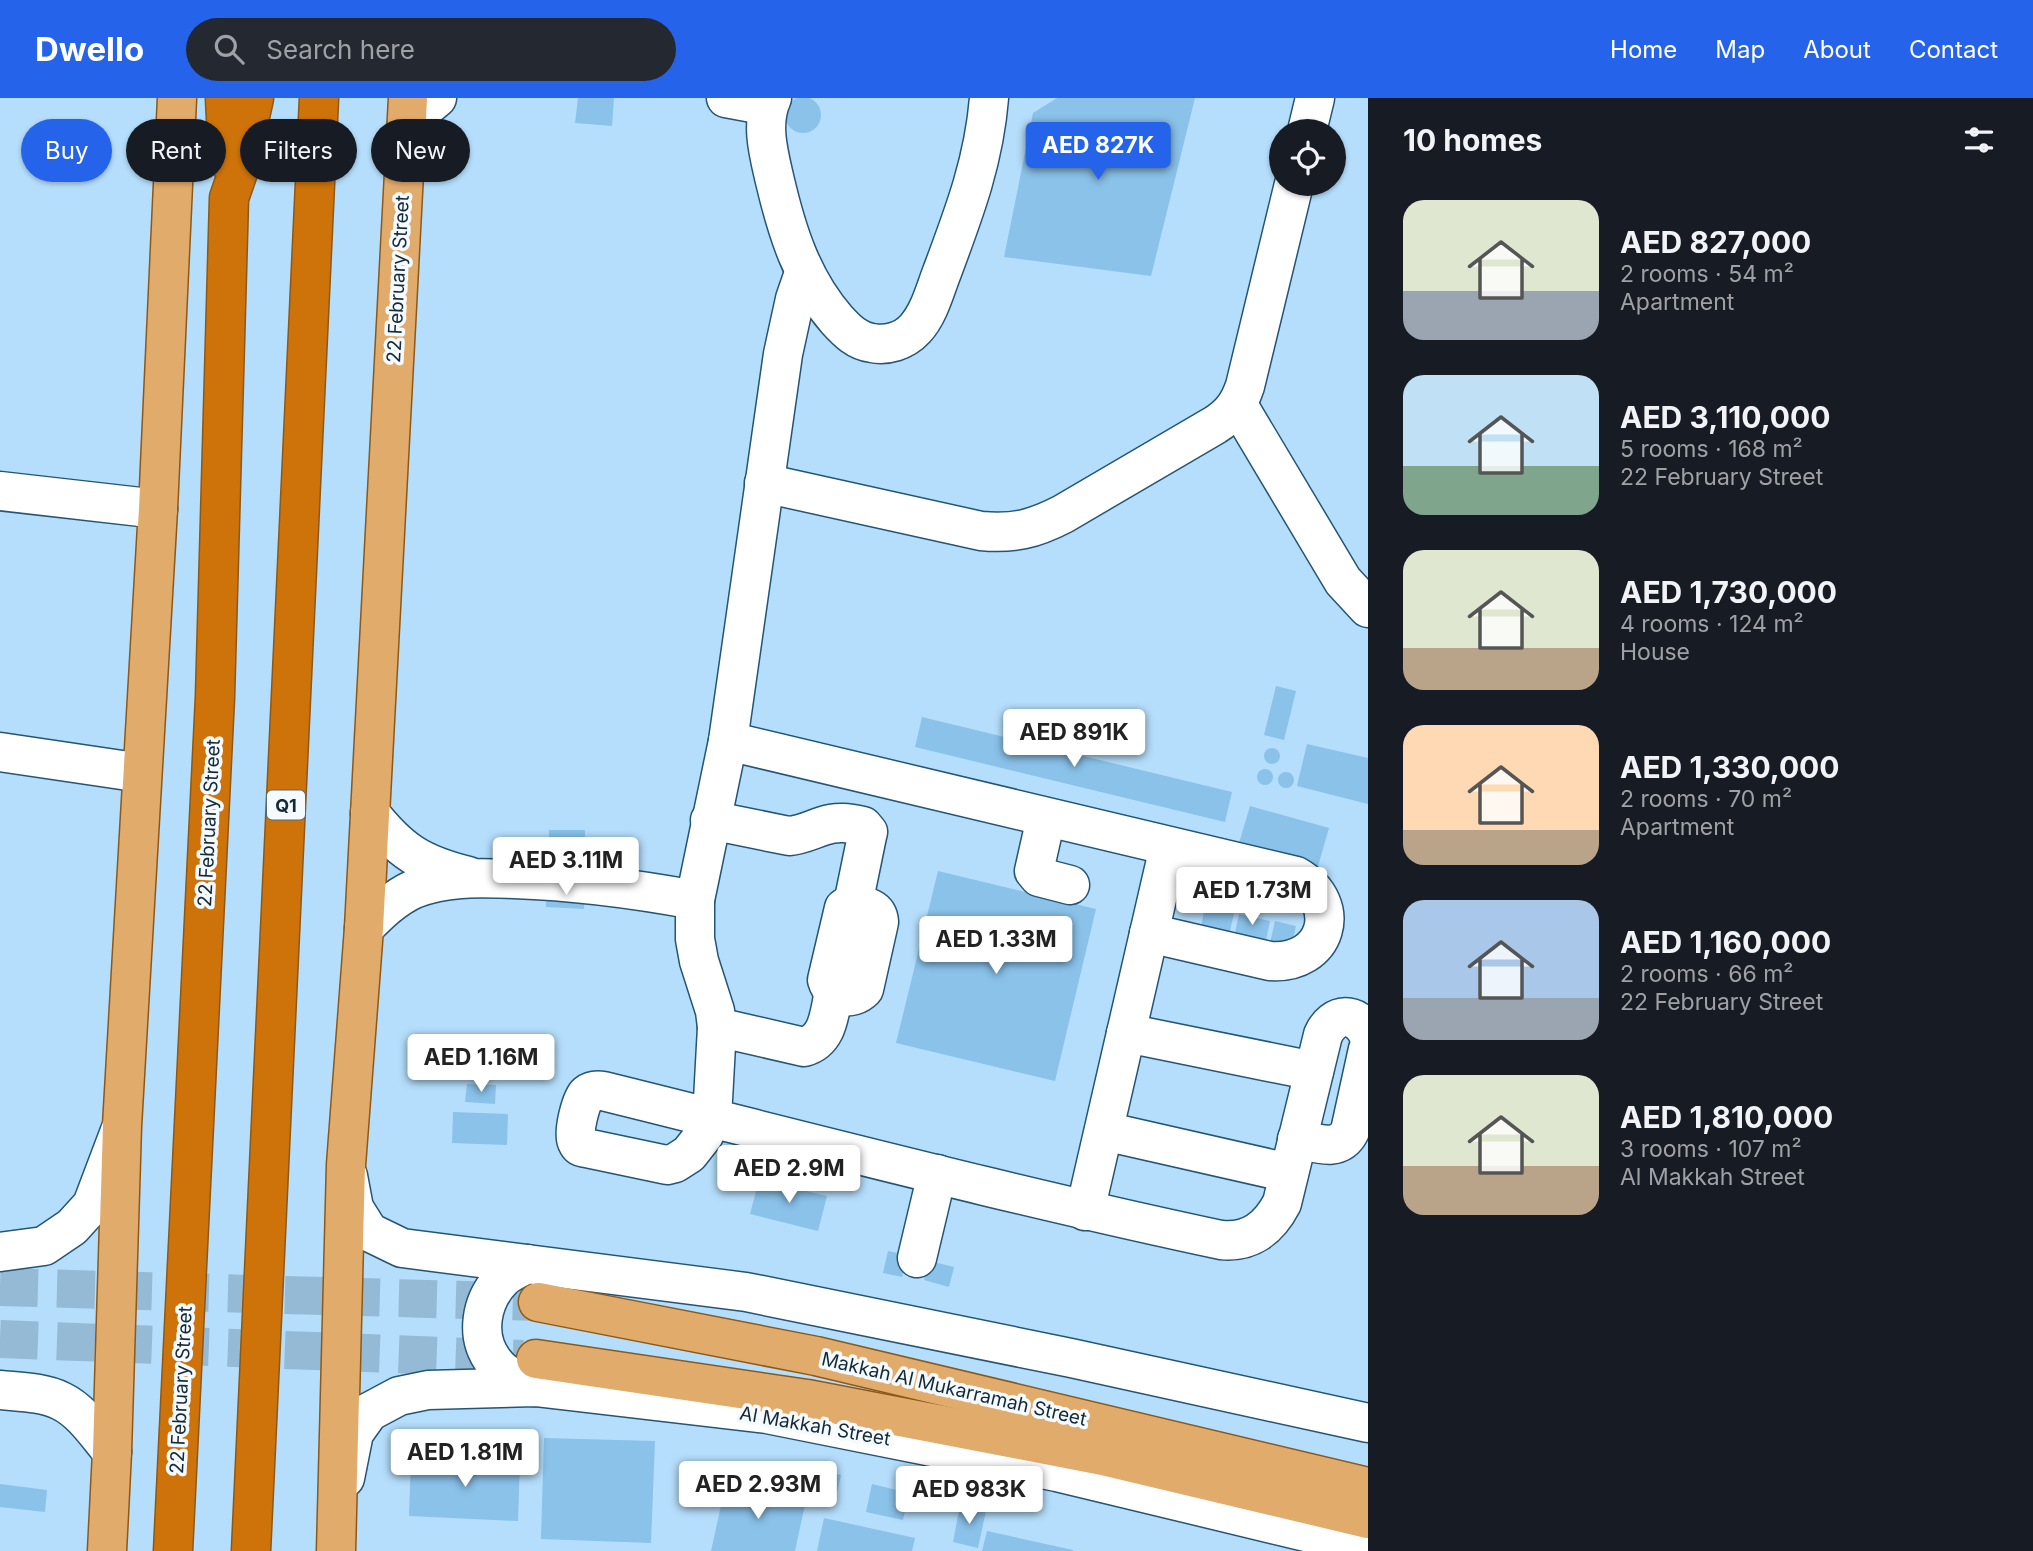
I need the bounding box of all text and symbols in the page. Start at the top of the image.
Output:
search box [186,18,676,81]
text: Dwello [35,29,144,69]
icon: search [210,30,248,68]
text: Search here [266,34,415,65]
text: Home [1610,35,1677,64]
text: Map [1715,35,1765,64]
text: About [1803,35,1871,64]
text: Contact [1909,35,1998,64]
chip: Buy [21,119,112,182]
chip: Rent [126,119,226,182]
chip: Filters [240,119,357,182]
chip: New [371,119,470,182]
map controls [1269,119,1346,196]
button: locate [1269,119,1346,196]
icon: filters [1960,121,1998,159]
pin: AED 827K [1026,122,1170,182]
text: 10 homes [1403,122,1542,158]
text: AED 827K [1042,131,1154,159]
street label: 22 February Street [382,195,414,363]
text: AED 827,000 [1620,224,1811,260]
icon: home [1459,228,1543,312]
text: 2 rooms · 54 m² [1620,260,1794,288]
text: Apartment [1620,288,1734,316]
text: AED 3,110,000 [1620,399,1830,435]
icon: home [1459,403,1543,487]
text: 5 rooms · 168 m² [1620,435,1803,463]
text: 22 February Street [1620,463,1823,491]
text: AED 1,730,000 [1620,574,1837,610]
icon: home [1459,578,1543,662]
text: 4 rooms · 124 m² [1620,610,1804,638]
text: House [1620,638,1690,666]
pin: AED 891K [1002,710,1146,769]
text: AED 891K [1019,718,1129,746]
street label: 22 February Street [193,739,225,907]
text: AED 1,330,000 [1620,749,1840,785]
icon: home [1459,753,1543,837]
text: 2 rooms · 70 m² [1620,785,1792,813]
road number: Q1 [267,790,305,820]
text: Apartment [1620,813,1734,841]
pin: AED 3.11M [486,838,646,897]
text: AED 3.11M [509,846,623,874]
pin: AED 1.73M [1172,868,1332,927]
text: AED 1.73M [1192,876,1312,904]
pin: AED 1.33M [916,916,1076,976]
text: AED 1,160,000 [1620,924,1831,960]
text: AED 1.33M [935,925,1057,953]
icon: home [1459,928,1543,1012]
text: 2 rooms · 66 m² [1620,960,1794,988]
text: 22 February Street [1620,988,1823,1016]
pin: AED 1.16M [401,1034,561,1094]
text: AED 1.16M [424,1043,539,1071]
text: AED 1,810,000 [1620,1099,1833,1135]
icon: home [1459,1103,1543,1187]
text: 3 rooms · 107 m² [1620,1135,1802,1163]
pin: AED 2.9M [717,1146,861,1205]
text: AED 2.9M [733,1154,845,1182]
text: Al Makkah Street [1620,1163,1805,1191]
street label: 22 February Street [165,1306,197,1474]
street label: Makkah Al Mukarramah Street [819,1347,1089,1431]
street label: Al Makkah Street [738,1401,892,1451]
pin: AED 1.81M [385,1430,545,1489]
text: AED 1.81M [407,1438,523,1466]
pin: AED 2.93M [678,1462,838,1521]
pin: AED 983K [897,1466,1041,1526]
text: AED 2.93M [695,1470,821,1498]
text: AED 983K [912,1475,1026,1503]

